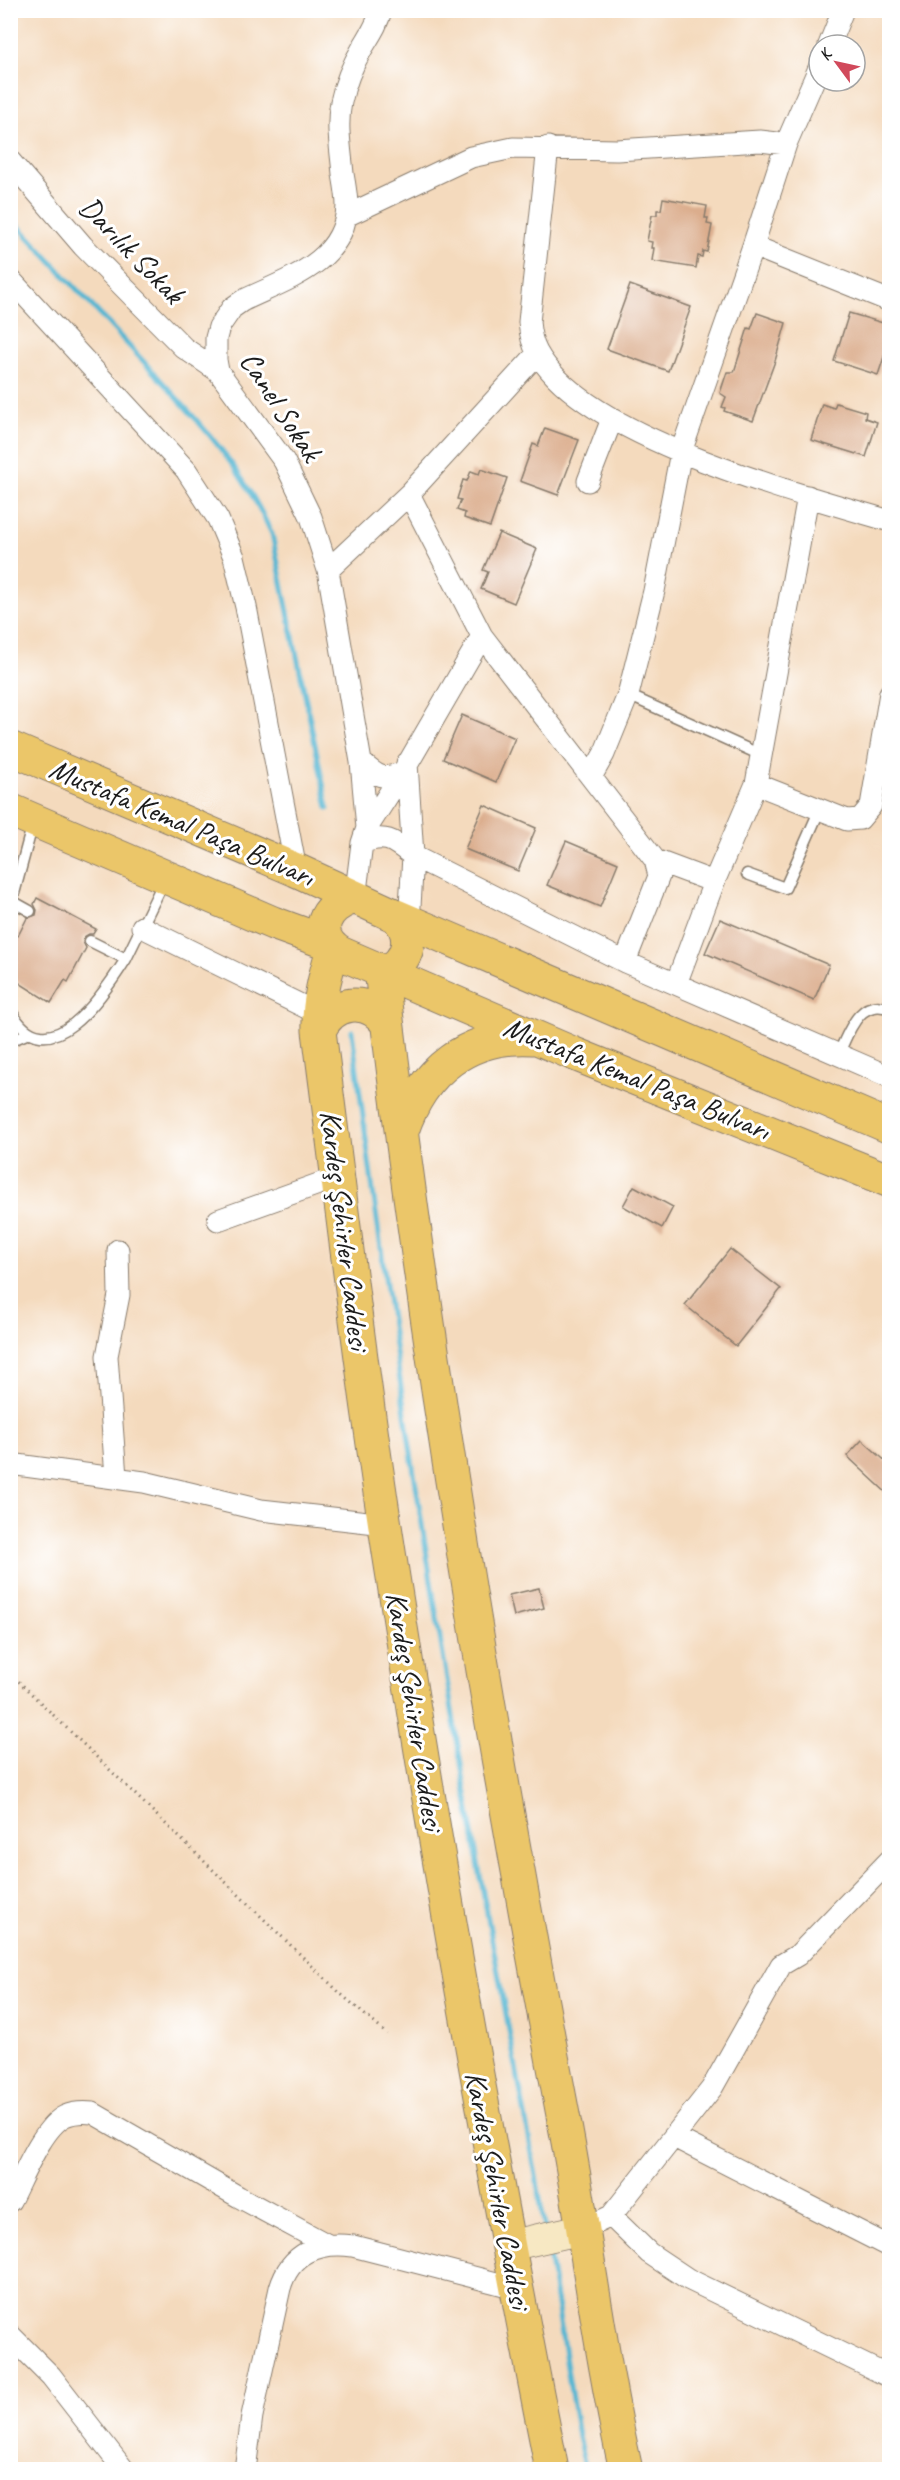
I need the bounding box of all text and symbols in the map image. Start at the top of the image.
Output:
north arrow [807,33,867,93]
text: K [815,43,838,64]
street label: Darılık Sokak [72,188,194,313]
street label: Canel Sokak [232,344,332,470]
street label: Mustafa Kemal Paşa Bulvarı [44,749,321,895]
street label: Mustafa Kemal Paşa Bulvarı [498,1007,777,1149]
street label: Kardeş Şehirler Caddesi [311,1108,379,1355]
street label: Kardeş Şehirler Caddesi [377,1589,453,1836]
street label: Kardeş Şehirler Caddesi [456,2068,540,2315]

